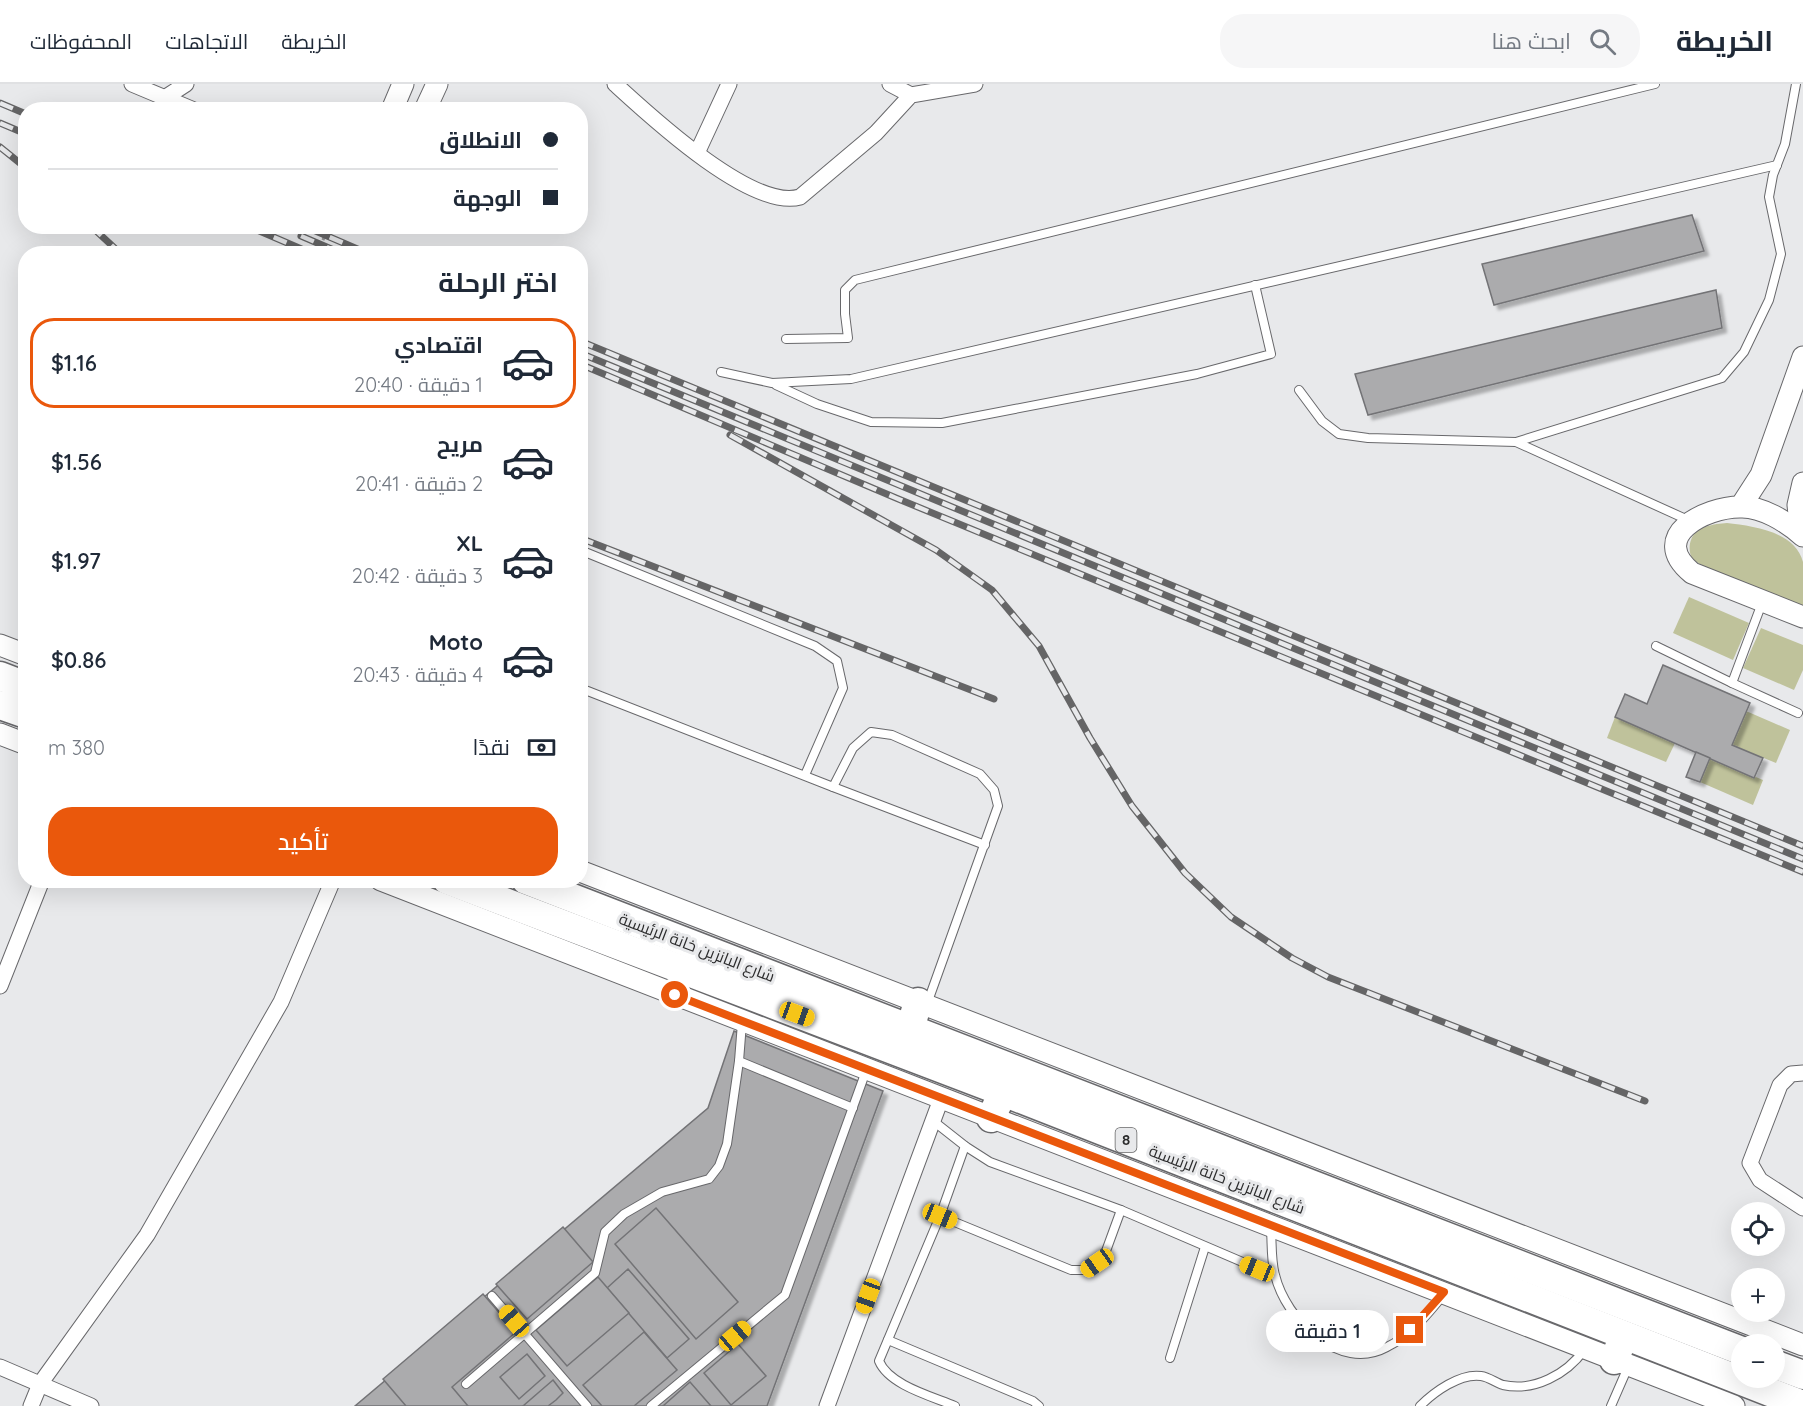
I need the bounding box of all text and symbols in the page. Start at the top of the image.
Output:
search box [1220,14,1640,68]
text: الخريطة [1676,23,1773,58]
icon: search [1586,25,1619,58]
text: ابحث هنا [1491,27,1571,55]
text: المحفوظات [30,28,132,54]
text: الاتجاهات [165,28,248,54]
text: الخريطة [281,28,347,54]
text: الانطلاق [439,126,522,154]
text: الوجهة [453,184,522,212]
text: اختر الرحلة [438,265,558,299]
text: اقتصادي [394,331,483,359]
icon: car [501,336,555,390]
text: $1.16 [51,349,97,377]
text: 1 دقيقة · 20:40 [354,372,483,397]
text: مريح [437,430,483,458]
icon: car [501,435,555,489]
text: $1.56 [51,448,102,476]
text: 2 دقيقة · 20:41 [355,471,483,496]
text: XL [456,529,483,557]
icon: car [501,534,555,588]
text: $1.97 [51,547,101,575]
text: 3 دقيقة · 20:42 [352,563,483,588]
text: Moto [429,628,483,656]
icon: car [501,633,555,687]
text: $0.86 [51,646,106,674]
text: 4 دقيقة · 20:43 [352,662,483,687]
icon: cash [525,731,558,764]
text: نقدًا [472,733,510,761]
text: 380 m [48,735,105,760]
button: تأكيد [48,807,558,876]
street label: شارع البانزين خانة الرئيسية [616,908,778,988]
route start [661,981,688,1008]
car [777,999,817,1029]
road number: 8 [1116,1128,1136,1152]
street label: شارع البانزين خانة الرئيسية [1146,1140,1308,1220]
car [920,1201,960,1231]
map controls [1731,1202,1785,1388]
button: locate [1731,1202,1785,1256]
car [1077,1245,1117,1281]
car [1237,1254,1277,1284]
button: + [1731,1268,1785,1322]
car [853,1276,883,1316]
car [495,1302,533,1340]
callout: 1 دقيقة [1266,1309,1389,1351]
route end [1396,1316,1423,1343]
car [715,1318,755,1354]
text: 1 دقيقة [1294,1318,1361,1343]
button: − [1731,1334,1785,1388]

